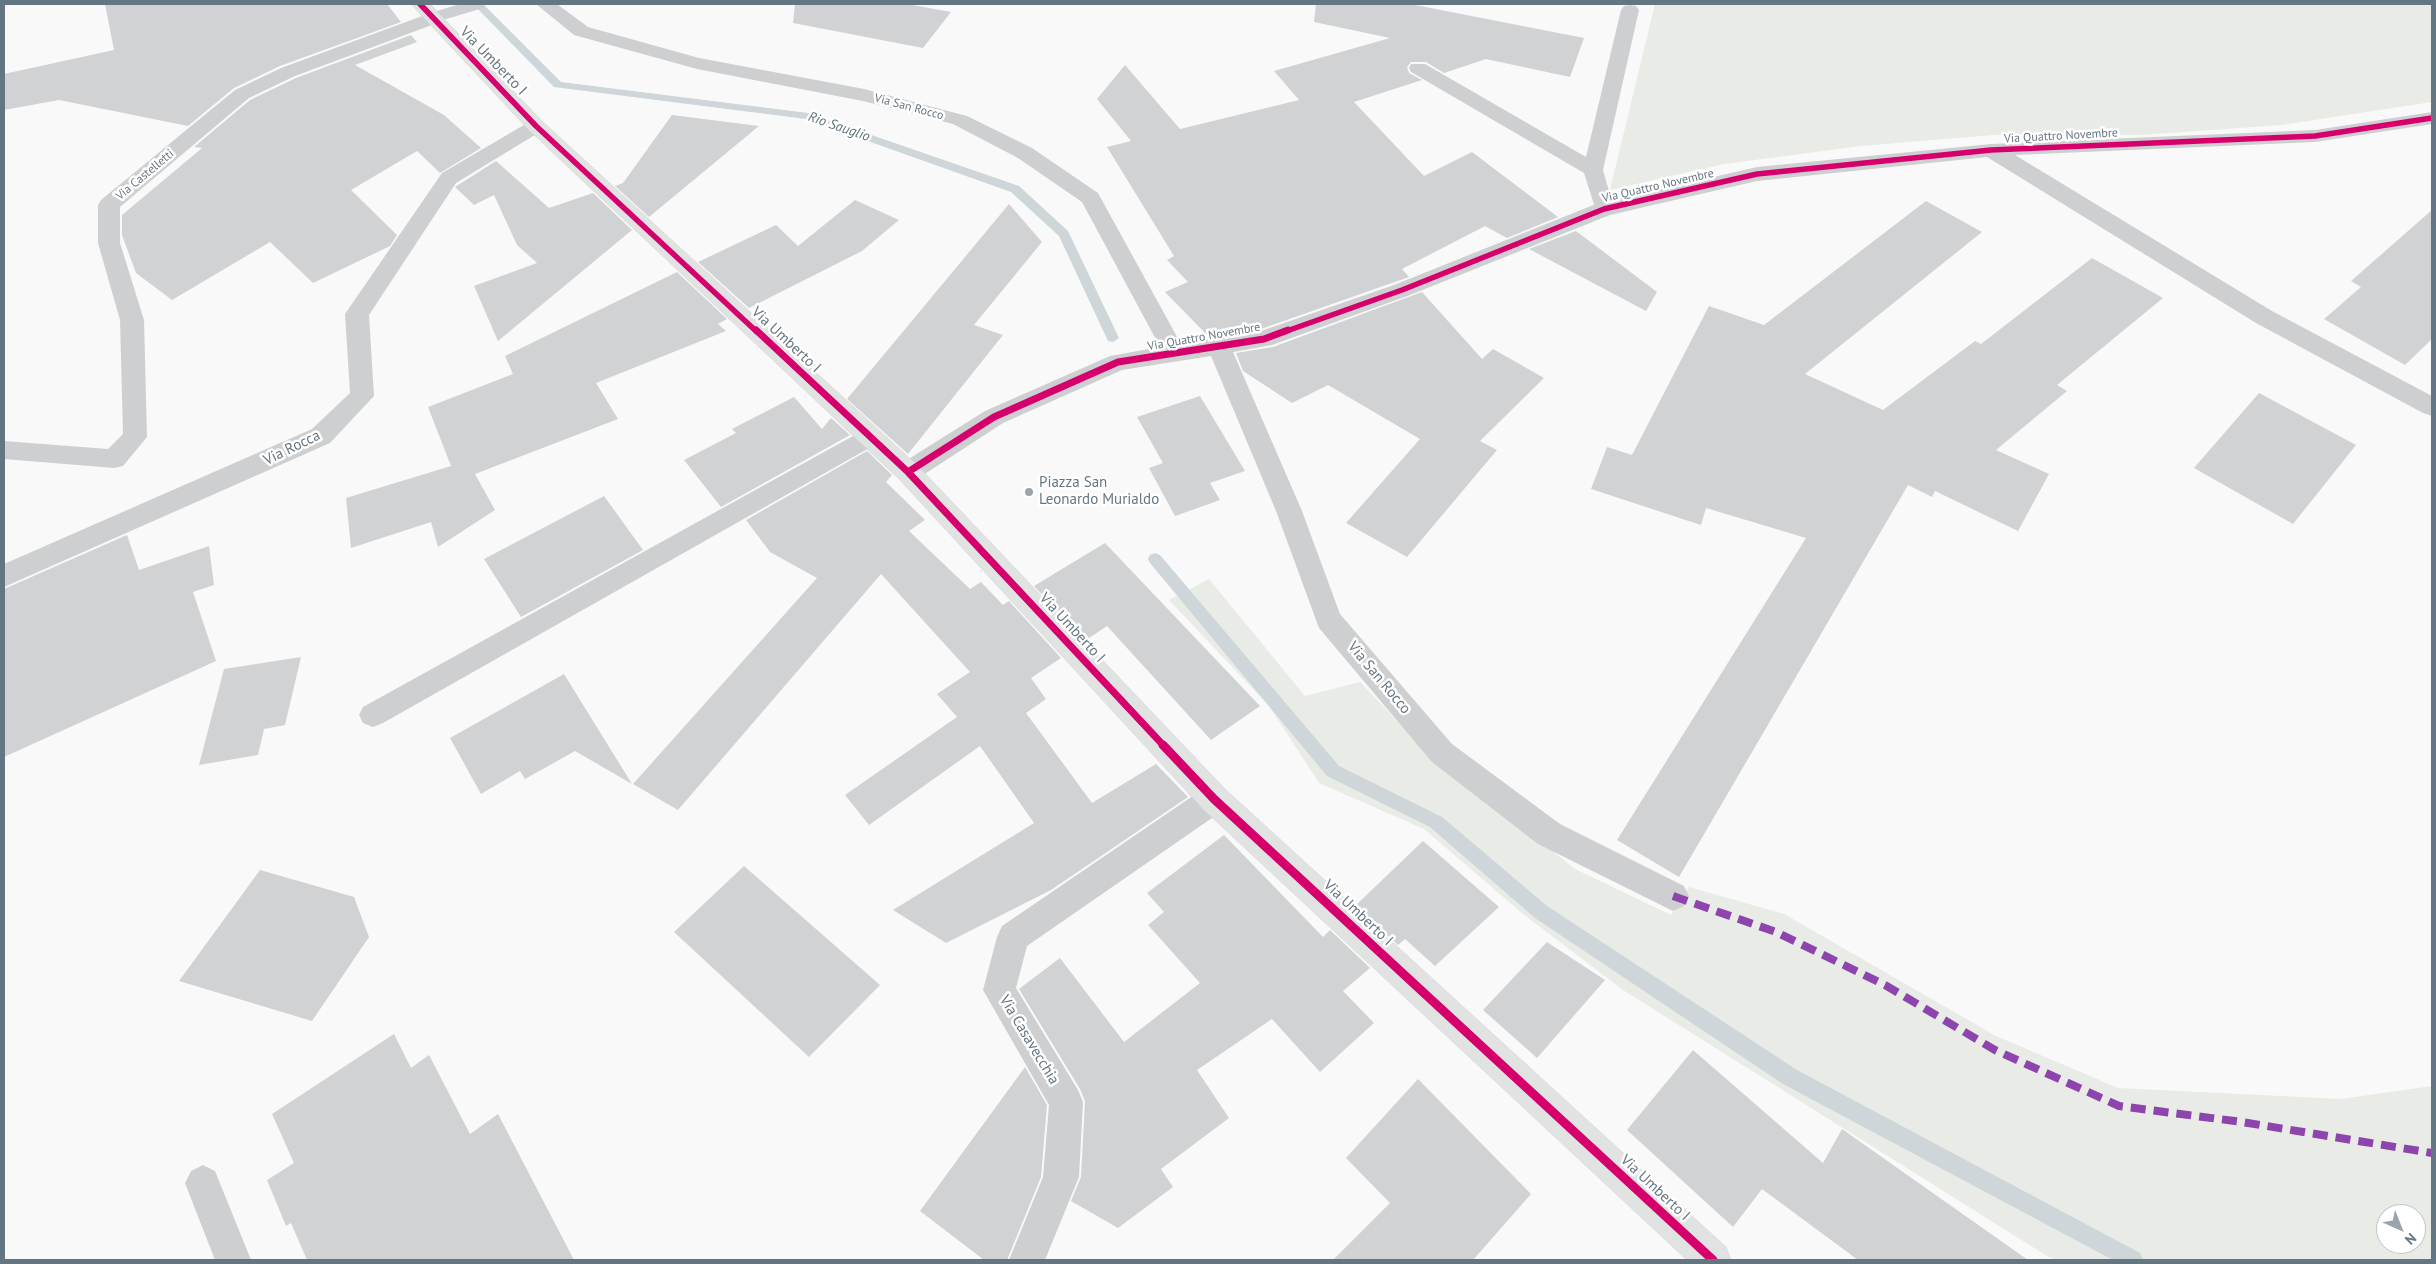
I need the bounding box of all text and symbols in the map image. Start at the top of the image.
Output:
street label: Via Umberto I [456,23,530,99]
street label: Via San Rocco [873,91,945,123]
water label: Rio Sauglio [806,109,872,145]
street label: Via Quattro Novembre [2004,126,2118,146]
street label: Via Castelletti [113,147,177,203]
street label: Via Quattro Novembre [1601,166,1715,206]
street label: Via Umberto I [747,303,825,377]
street label: Via Quattro Novembre [1147,320,1261,354]
street label: Via Rocca [261,427,323,469]
place label: Piazza San Leonardo Murialdo [1039,474,1159,509]
marker: Piazza San Leonardo Murialdo [1023,486,1035,498]
street label: Via Umberto I [1035,589,1109,667]
street label: Via San Rocco [1344,638,1414,718]
street label: Via Umberto I [1319,876,1397,950]
street label: Via Casavecchia [995,992,1063,1088]
street label: Via Umberto I [1616,1151,1694,1225]
north arrow [2376,1204,2426,1254]
text: N [2401,1229,2420,1249]

